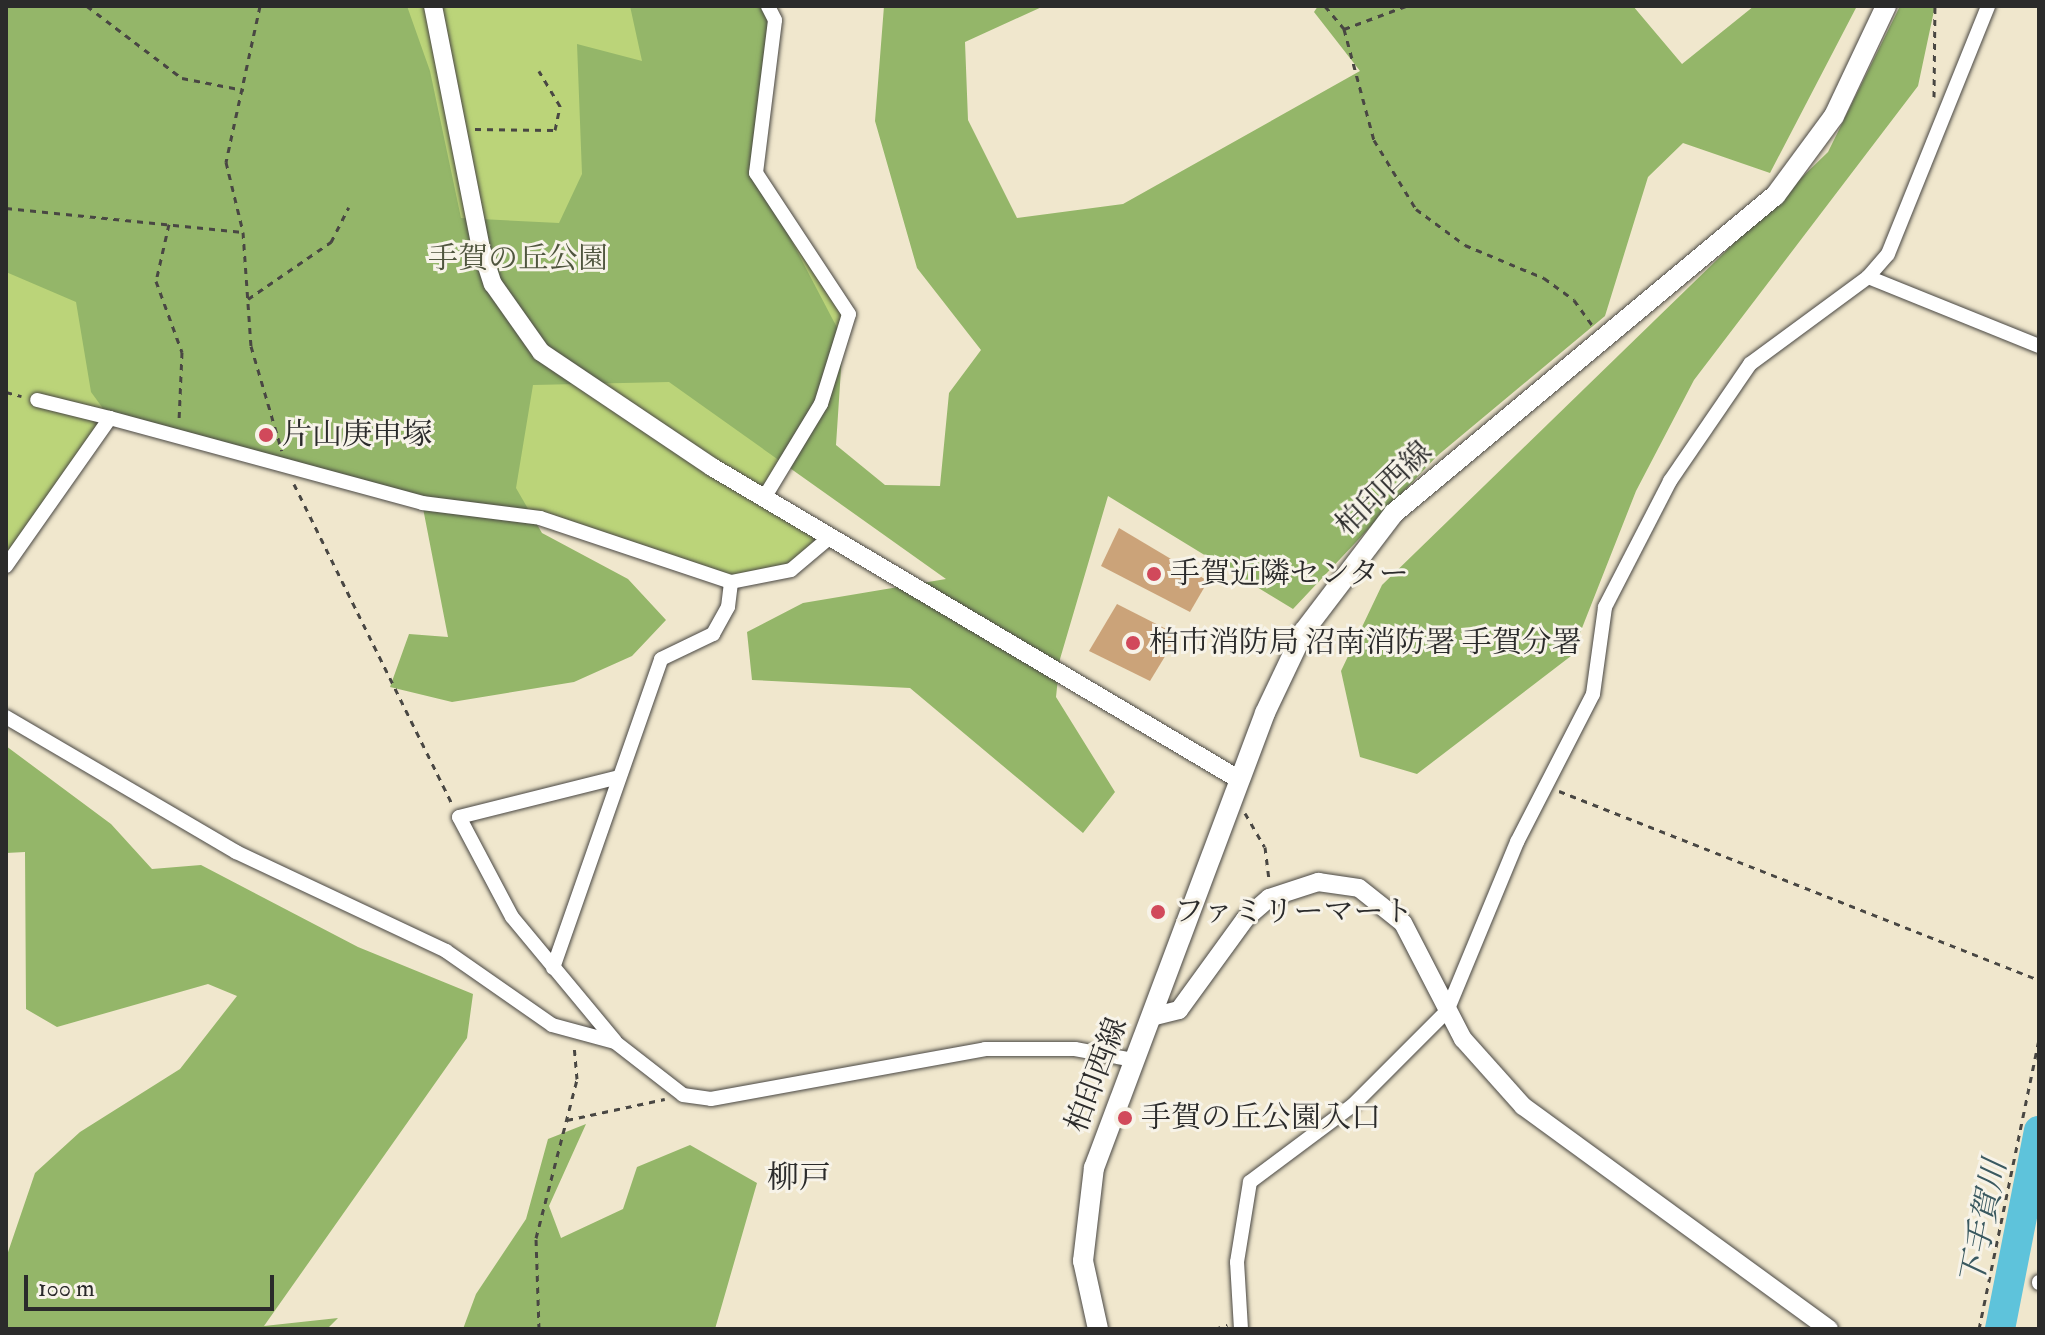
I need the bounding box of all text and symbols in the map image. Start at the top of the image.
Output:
park label: 手賀の丘公園 [428,241,608,277]
place label: 片山庚申塚 [282,417,432,453]
marker: 片山庚申塚 [257,426,275,444]
street label: 柏印西線 [1328,434,1440,544]
place label: 手賀近隣センター [1170,556,1410,592]
marker: 手賀近隣センター [1145,565,1163,583]
place label: 柏市消防局 沼南消防署 手賀分署 [1149,625,1582,661]
marker: 柏市消防局 沼南消防署 手賀分署 [1124,634,1142,652]
place label: ファミリーマート [1174,894,1414,930]
marker: ファミリーマート [1149,903,1167,921]
street label: 柏印西線 [1059,1013,1135,1137]
place label: 手賀の丘公園入口 [1141,1100,1381,1136]
marker: 手賀の丘公園入口 [1116,1109,1134,1127]
water label: 下手賀川 [1953,1157,2015,1289]
district label: 柳戸 [767,1159,831,1197]
scale bar [28,1259,278,1309]
text: 100 m [38,1273,95,1304]

